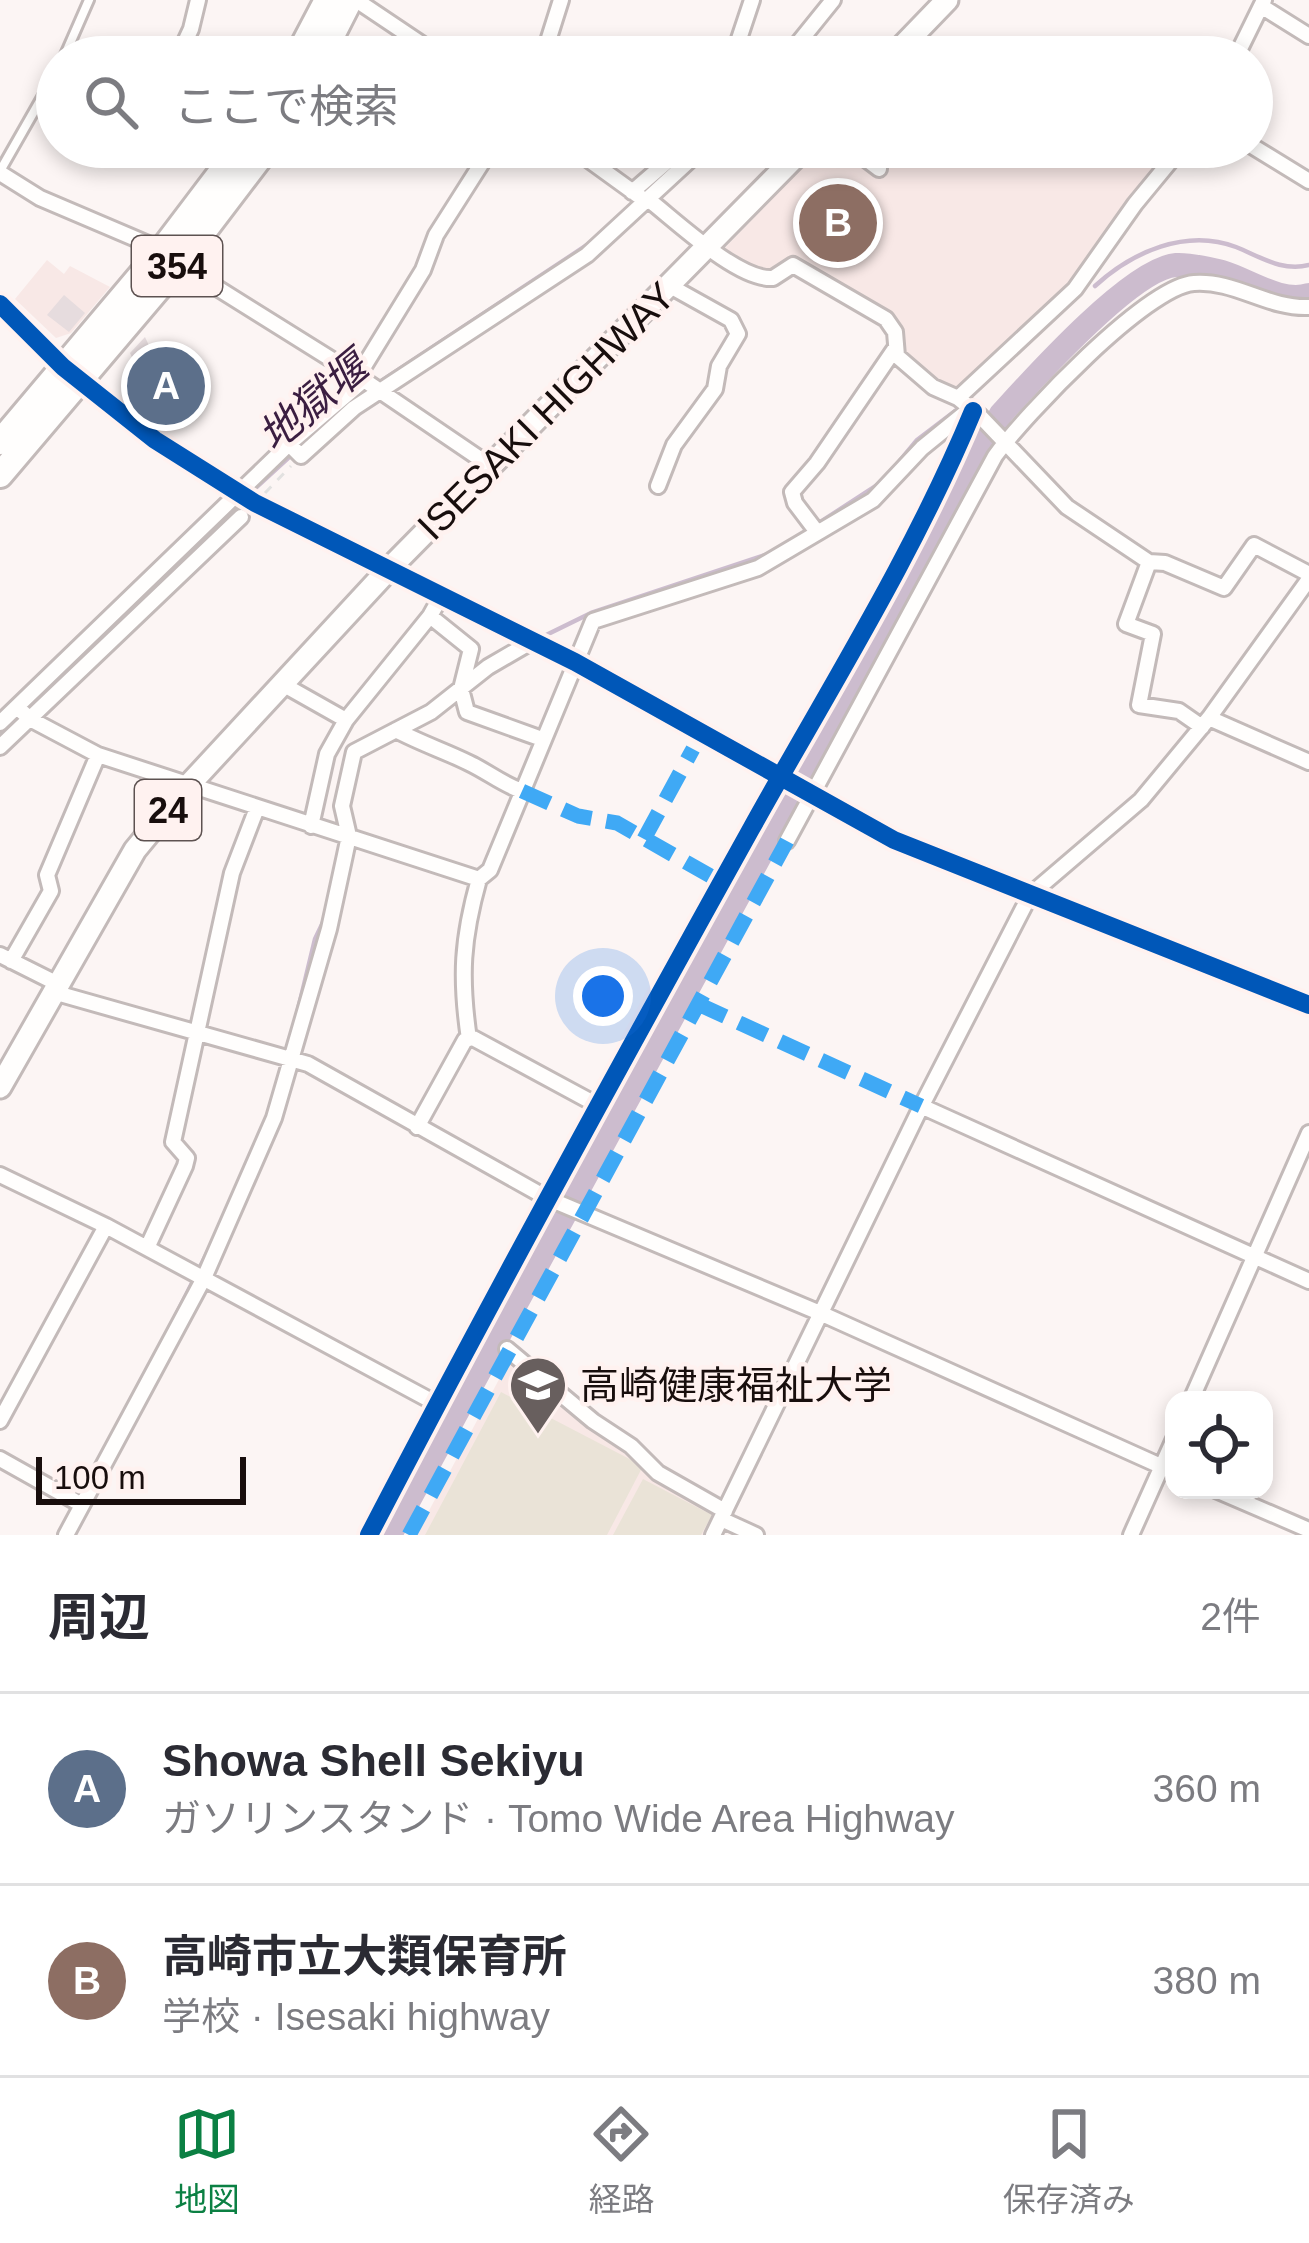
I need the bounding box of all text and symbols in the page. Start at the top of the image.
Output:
search box [36,36,1273,168]
icon: search [78,69,144,135]
text: ここで検索 [174,81,399,132]
pin: B [799,178,877,268]
road number: 354 [132,236,222,296]
street label: ISESAKI HIGHWAY [409,274,683,548]
water label: 地獄堰 [250,339,382,461]
pin: A [127,341,205,431]
road number: 24 [135,780,201,840]
your location [573,966,633,1026]
school or university icon: 高崎健康福祉大学 [507,1354,569,1436]
place label: 高崎健康福祉大学 [580,1364,892,1407]
map controls [1165,1391,1273,1499]
button: locate [1165,1391,1273,1499]
scale bar [36,1451,246,1504]
text: 100 m [54,1459,146,1496]
text: 周辺 [48,1589,150,1646]
text: 2件 [1200,1595,1261,1638]
text: Showa Shell Sekiyu [162,1735,585,1786]
text: A [73,1767,101,1810]
text: 360 m [1153,1767,1261,1810]
text: ガソリンスタンド · Tomo Wide Area Highway [162,1797,954,1840]
text: 高崎市立大類保育所 [162,1931,567,1982]
text: B [73,1959,101,2002]
text: 380 m [1153,1959,1261,2002]
text: 学校 · Isesaki highway [162,1995,550,2038]
tab: 地図 [174,2101,240,2221]
tab: 経路 [588,2101,654,2221]
tab: 保存済み [1003,2101,1135,2221]

